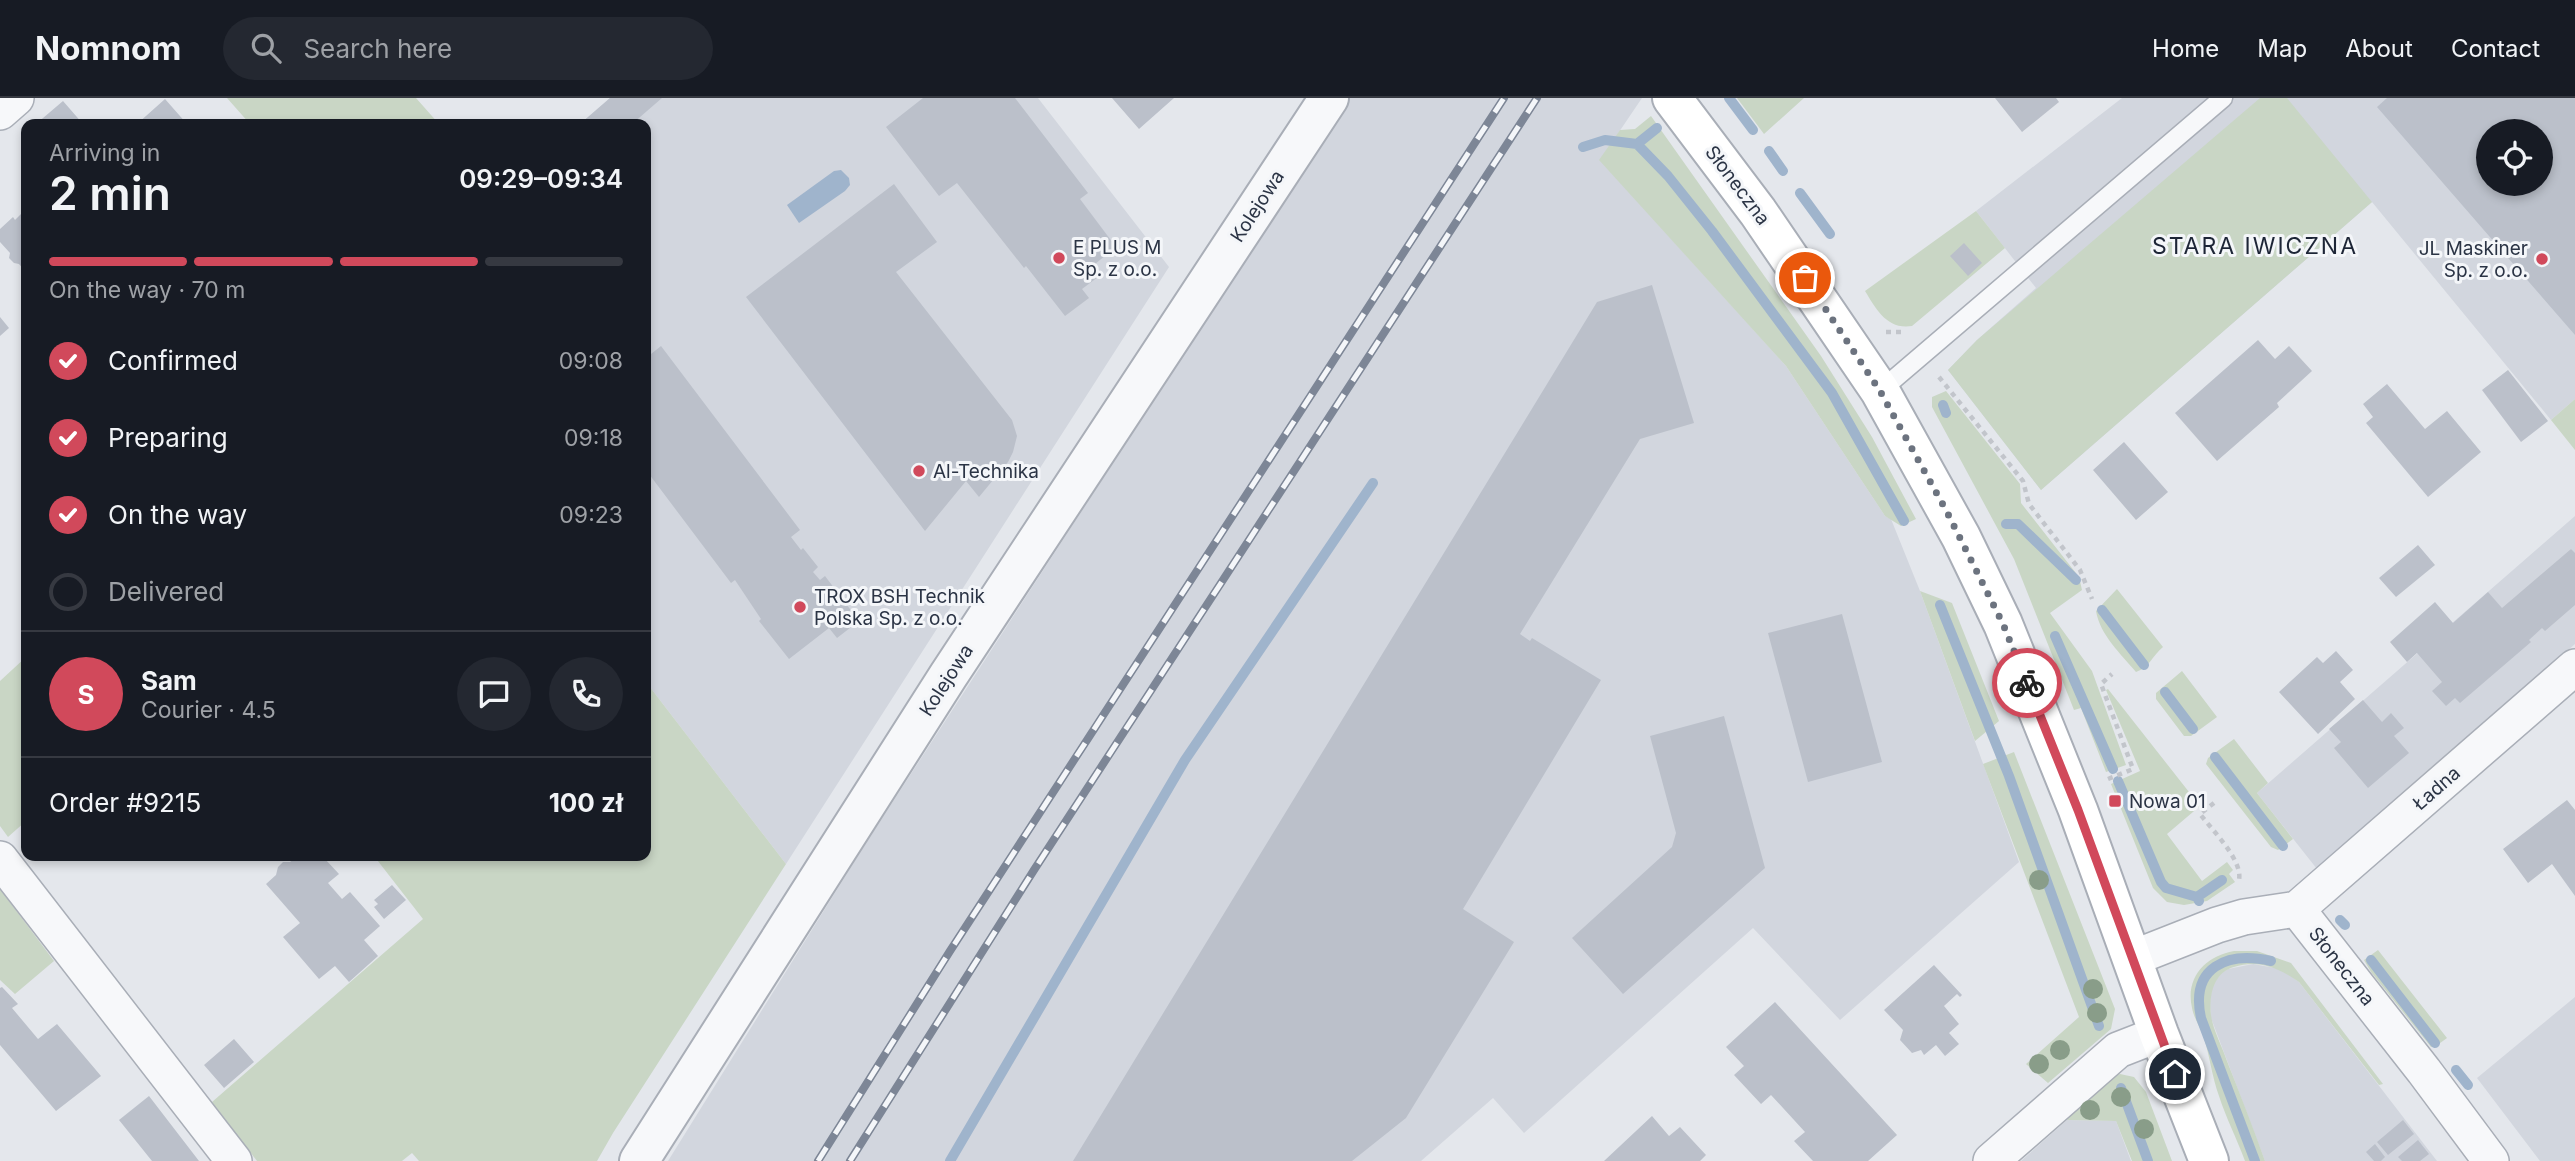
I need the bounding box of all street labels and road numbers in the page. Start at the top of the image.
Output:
street label: Słoneczna [1700,141,1775,230]
street label: Kolejowa [1226,166,1289,246]
street label: Kolejowa [915,640,978,720]
street label: Ładna [2408,761,2465,815]
street label: Słoneczna [2304,922,2379,1010]

